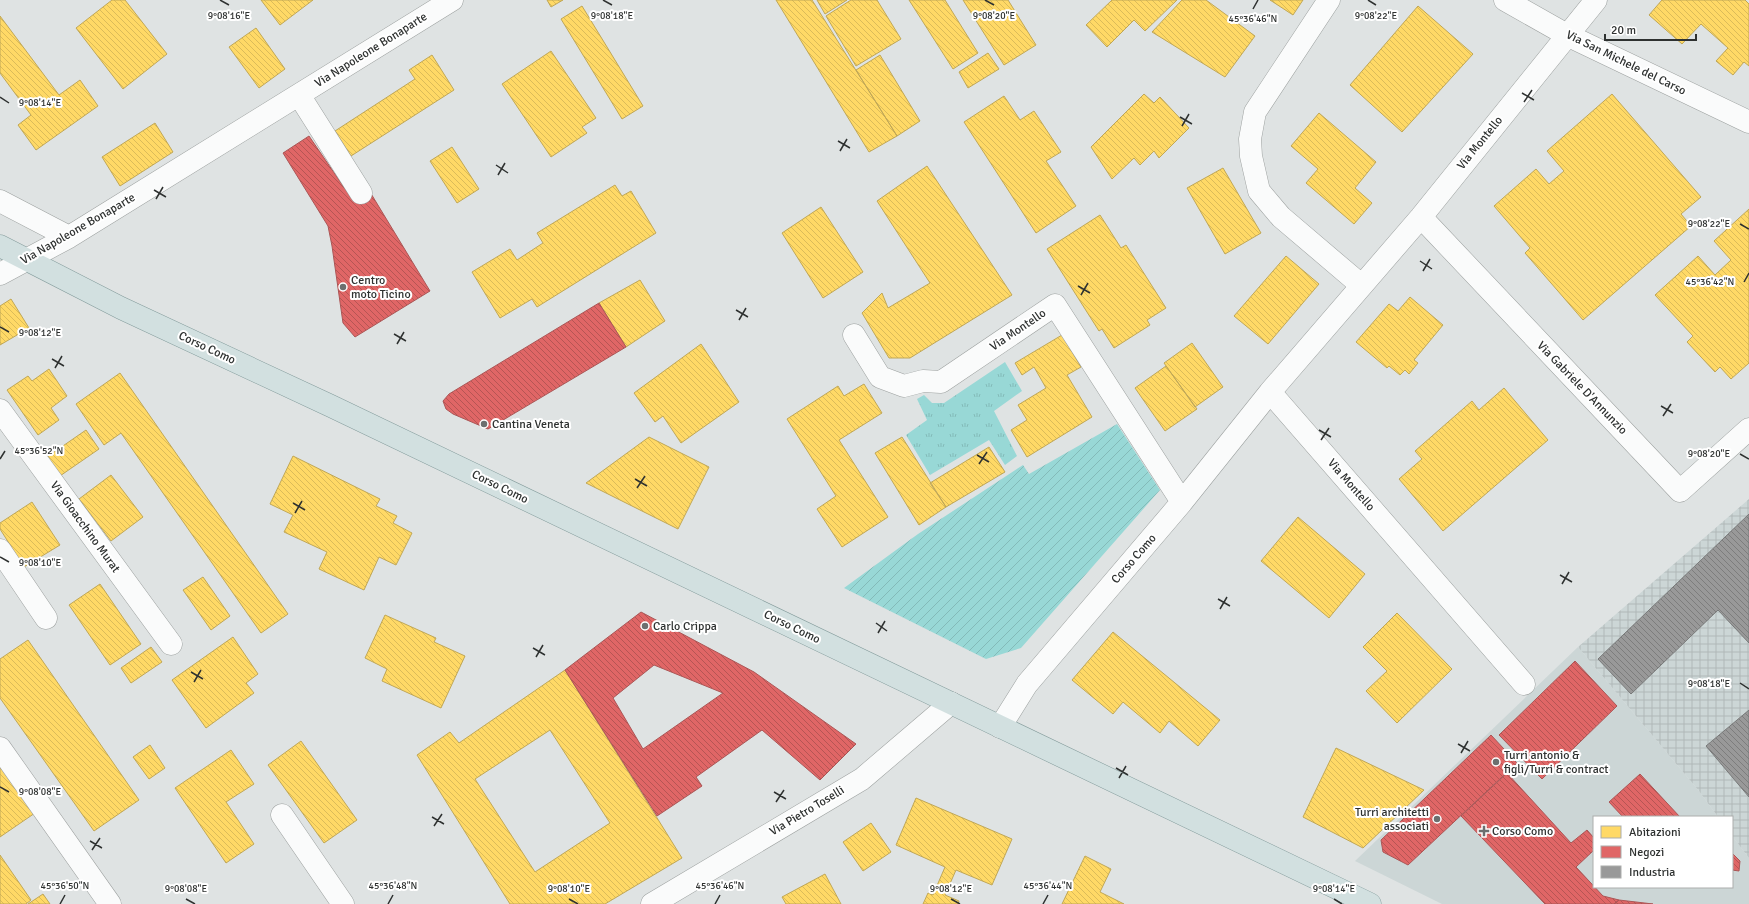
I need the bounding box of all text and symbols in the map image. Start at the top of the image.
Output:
street label: Via Napoleone Bonaparte [312,9,430,91]
text: 9°08'16"E [208,10,250,22]
text: 9°08'18"E [591,10,633,22]
text: 9°08'20"E [973,10,1015,22]
text: 9°08'22"E [1355,10,1397,22]
text: 45°36'46"N [1229,13,1277,25]
scale bar [1605,16,1696,42]
text: 20 m [1611,23,1636,38]
street label: Via San Michele del Carso [1564,27,1688,99]
text: 9°08'14"E [19,97,61,109]
street label: Via Montello [1454,113,1506,173]
street label: Via Napoleone Bonaparte [18,190,138,268]
text: 9°08'22"E [1688,218,1730,230]
place label: Centro moto Ticino [351,273,411,302]
text: 45°36'42"N [1686,276,1734,288]
marker: Centro moto Ticino [338,282,348,292]
street label: Via Montello [987,306,1049,354]
text: 9°08'12"E [19,327,61,339]
street label: Corso Como [176,328,238,368]
street label: Via Gabriele D'Annunzio [1534,338,1630,438]
place label: Cantina Veneta [492,417,570,432]
marker: Cantina Veneta [479,419,489,429]
text: 45°36'52"N [15,445,63,457]
text: 9°08'20"E [1688,448,1730,460]
street label: Via Montello [1324,456,1378,514]
street label: Corso Como [469,467,531,507]
street label: Via Gioacchino Murat [47,478,123,576]
street label: Corso Como [1108,531,1160,587]
text: 9°08'10"E [19,557,61,569]
street label: Corso Como [761,607,823,647]
place label: Carlo Crippa [653,619,717,634]
marker: Carlo Crippa [640,621,650,631]
text: 9°08'18"E [1688,678,1730,690]
place label: Turri antonio & figli/Turri & contract [1504,748,1609,777]
marker: Turri antonio & figli/Turri & contract [1491,757,1501,767]
street label: Via Pietro Toselli [767,783,847,839]
text: 9°08'08"E [19,786,61,798]
place label: Turri architetti associati [1355,805,1429,834]
marker: Turri architetti associati [1432,814,1442,824]
legend [1593,816,1733,888]
place label: Corso Como [1492,824,1553,839]
text: Abitazioni [1629,825,1681,840]
marker: Corso Como [1479,826,1489,836]
text: Negozi [1629,845,1664,860]
text: Industria [1629,865,1675,880]
text: 45°36'50"N [41,880,89,892]
text: 45°36'48"N [369,880,417,892]
text: 45°36'46"N [696,880,744,892]
text: 45°36'44"N [1024,880,1072,892]
text: 9°08'08"E [165,883,207,895]
text: 9°08'10"E [548,883,590,895]
text: 9°08'12"E [930,883,972,895]
text: 9°08'14"E [1313,883,1355,895]

